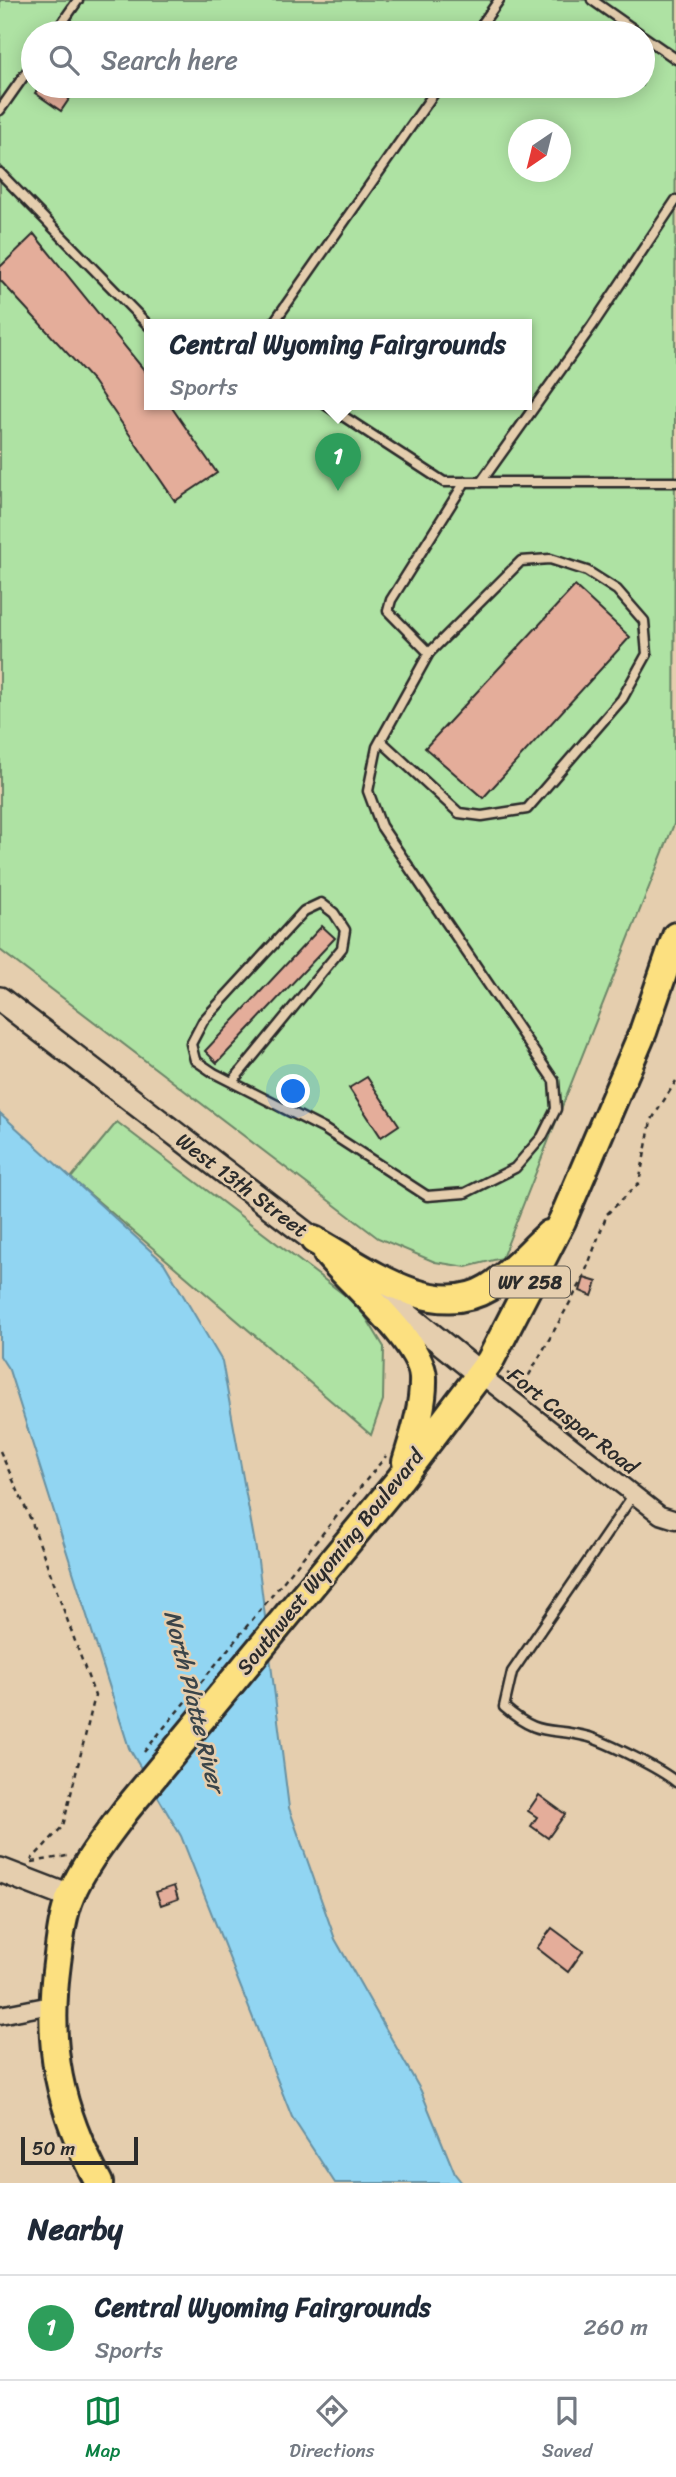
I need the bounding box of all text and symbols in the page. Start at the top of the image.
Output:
search box [21,21,655,98]
text: Search here [101,37,238,83]
icon: search [45,41,83,79]
north arrow [508,119,571,182]
popup [144,319,532,410]
text: Central Wyoming Fairgrounds [170,321,506,367]
text: Sports [170,367,238,408]
pin: 1 [315,433,361,491]
your location [276,1074,310,1108]
street label: West 13th Street [167,1122,317,1248]
road number: WY 258 [490,1266,570,1298]
street label: Fort Caspar Road [499,1357,649,1486]
street label: Southwest Wyoming Boulevard [226,1439,435,1684]
water label: North Platte River [152,1606,237,1800]
text: 50 m [32,2132,75,2165]
scale bar [21,2134,138,2166]
text: Nearby [28,2202,123,2256]
text: Central Wyoming Fairgrounds [95,2284,431,2330]
text: 1 [46,2307,56,2348]
text: 260 m [583,2307,648,2348]
text: Sports [95,2330,163,2371]
tab: Map [84,2392,122,2467]
tab: Directions [289,2392,375,2467]
tab: Saved [542,2392,592,2467]

